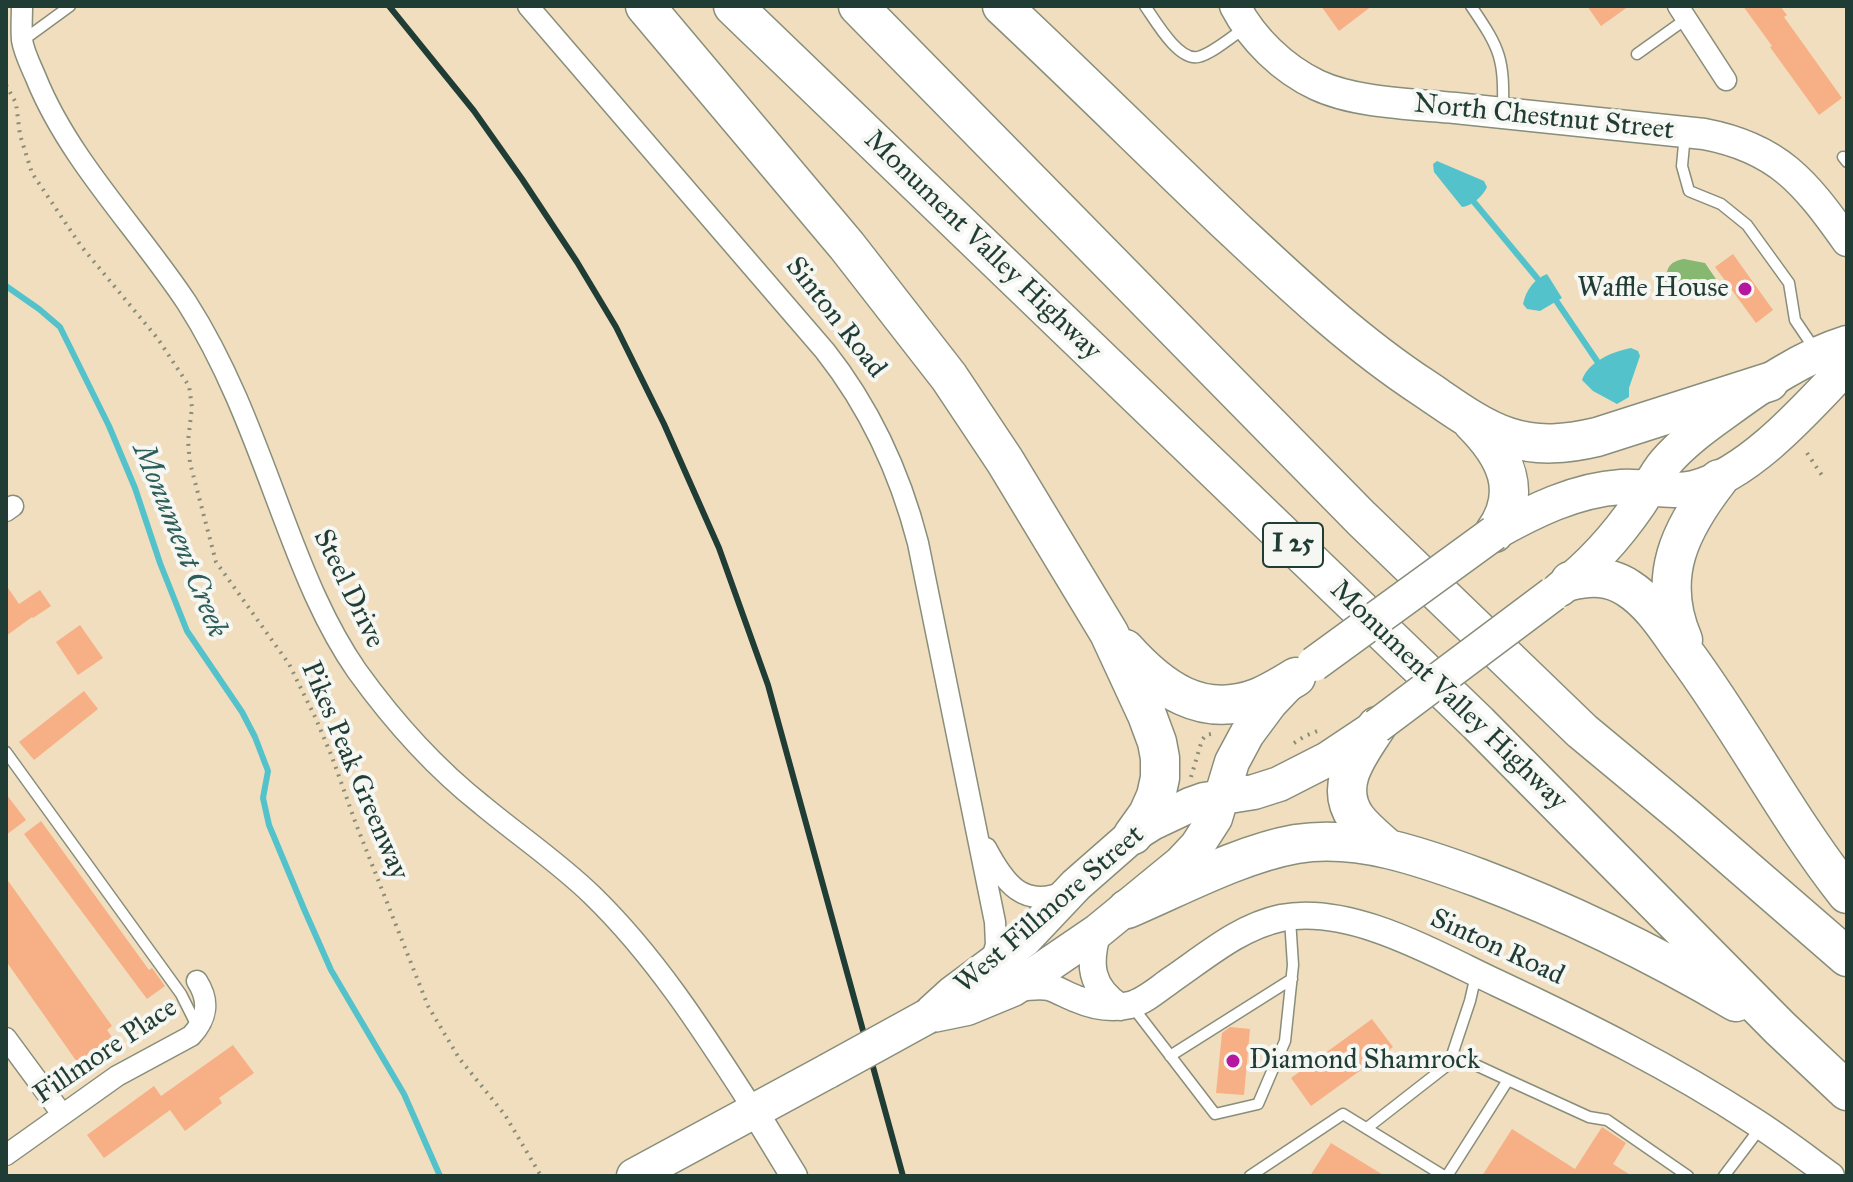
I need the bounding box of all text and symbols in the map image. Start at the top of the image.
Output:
street label: North Chestnut Street [1412,88,1676,148]
street label: Monument Valley Highway [856,124,1108,368]
street label: Sinton Road [777,251,893,385]
place label: Waffle House [1577,272,1729,306]
marker: Waffle House [1736,280,1754,298]
water label: Monument Creek [124,439,234,643]
road number: I 25 [1263,523,1323,567]
street label: Steel Drive [305,524,391,654]
street label: Monument Valley Highway [1322,574,1574,818]
street label: Pikes Peak Greenway [293,657,415,885]
street label: West Fillmore Street [949,819,1151,1001]
street label: Sinton Road [1425,902,1569,994]
street label: Fillmore Place [28,992,184,1112]
place label: Diamond Shamrock [1249,1044,1480,1078]
marker: Diamond Shamrock [1224,1052,1242,1070]

